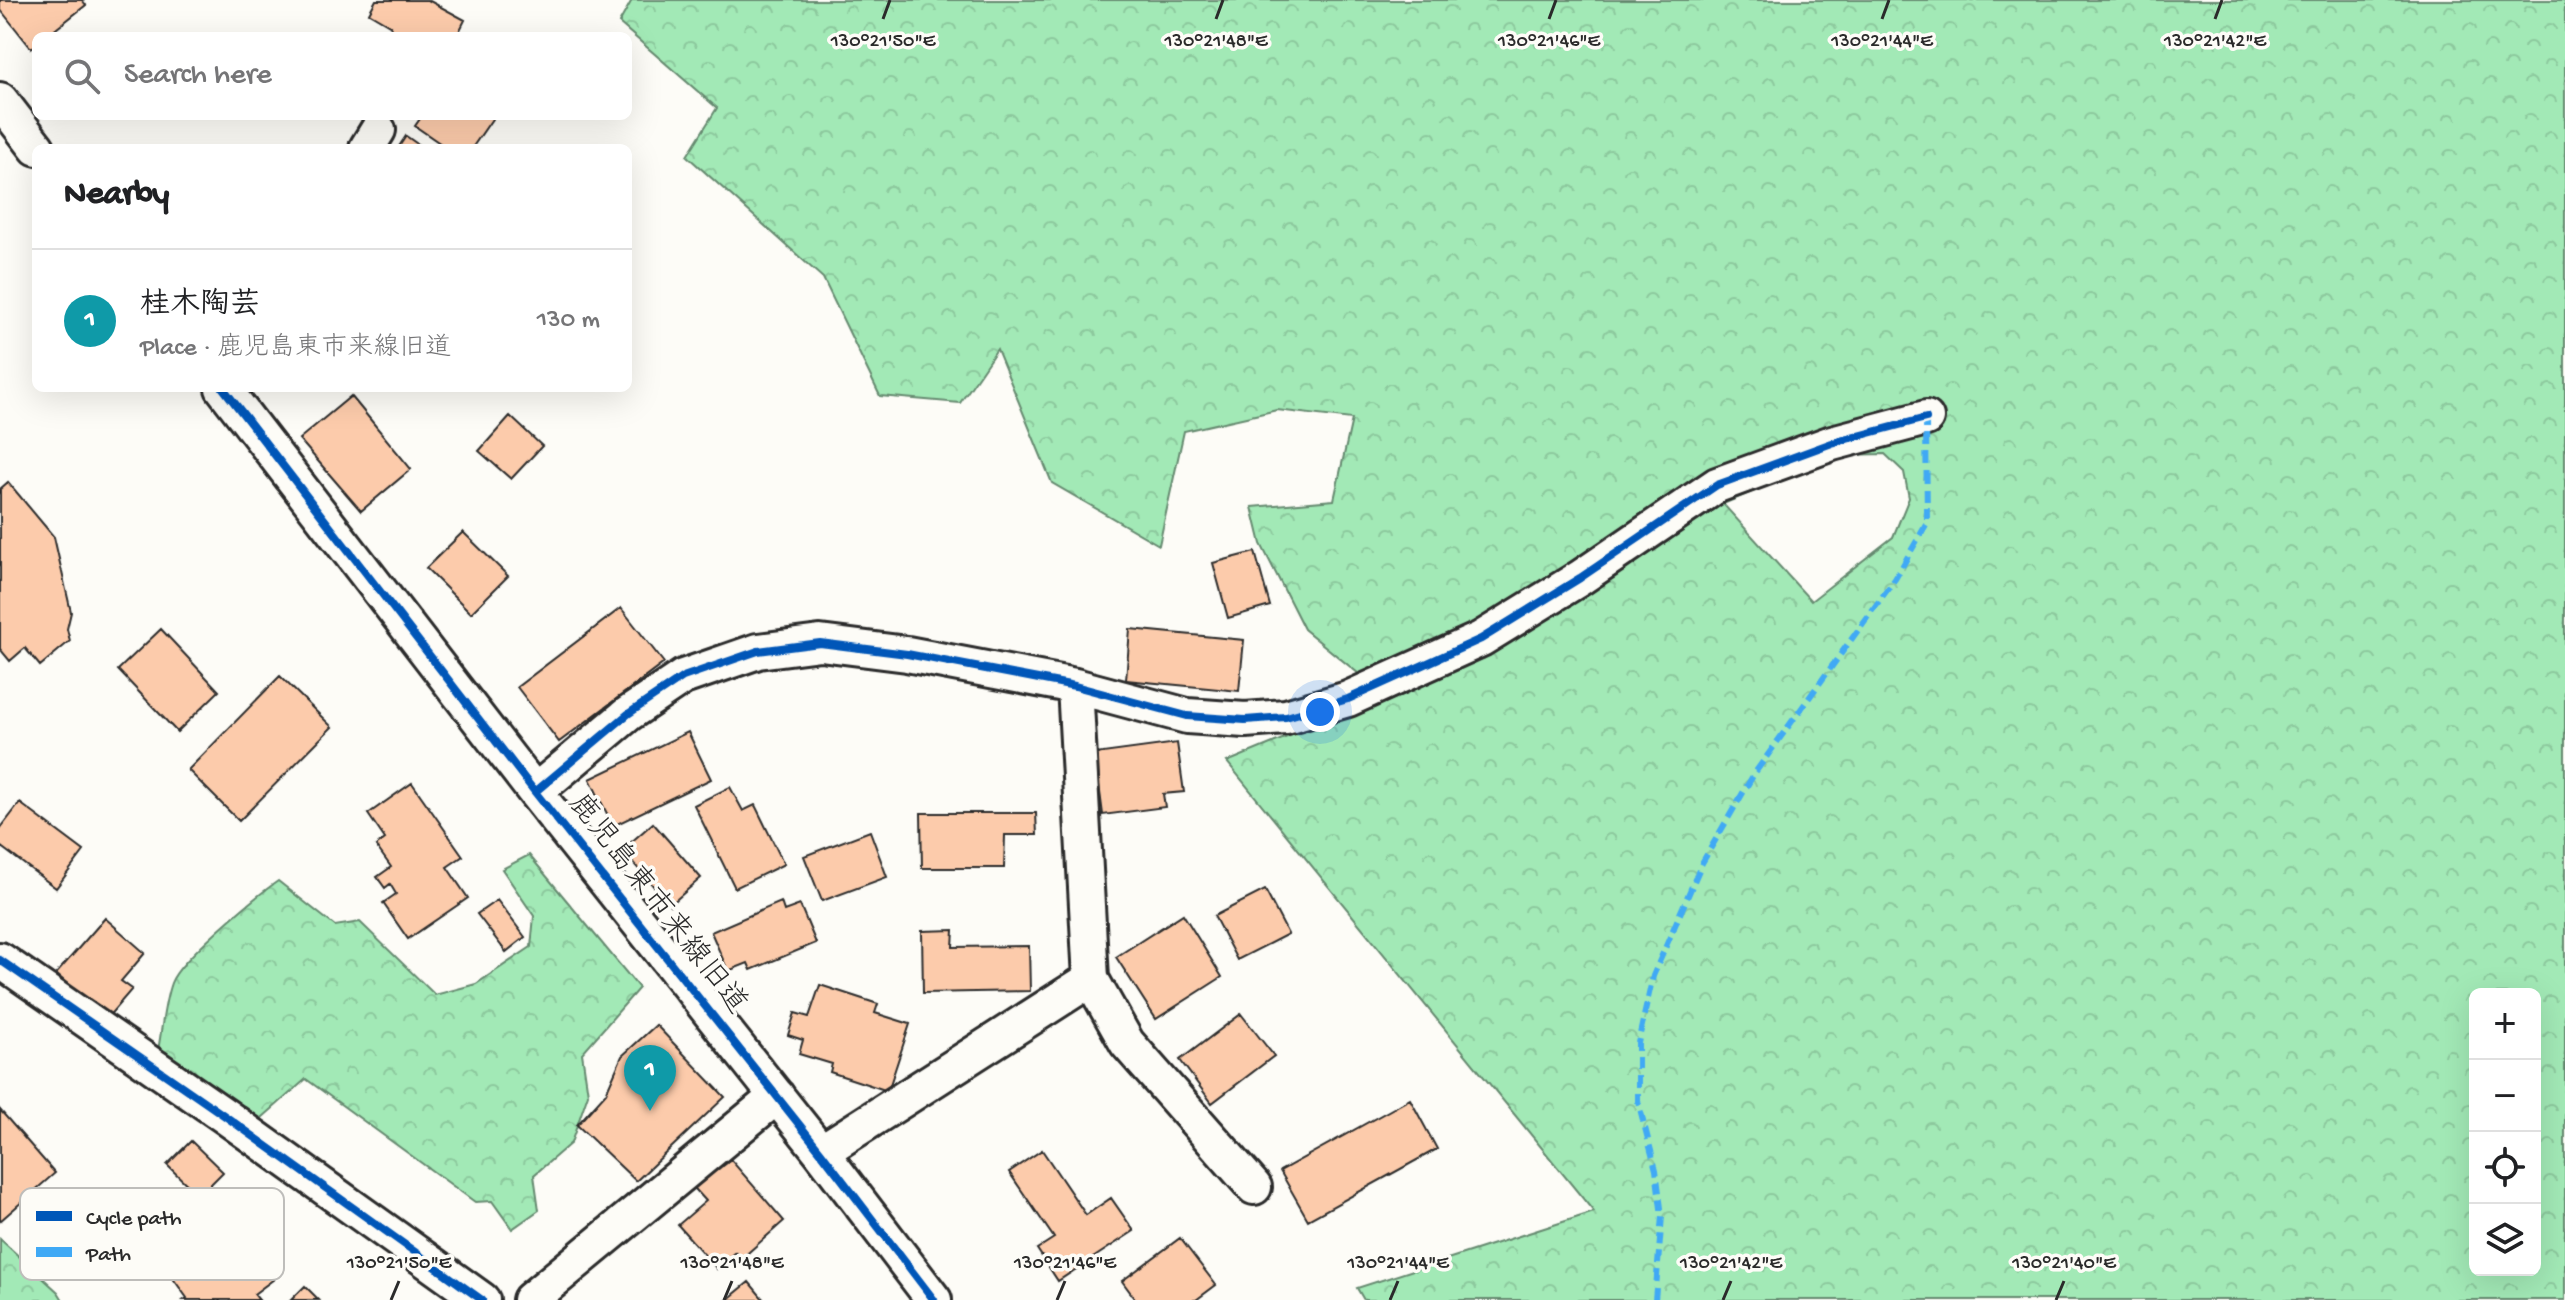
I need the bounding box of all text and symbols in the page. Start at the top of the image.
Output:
text: 130°21'50"E [830,31,937,54]
text: 130°21'48"E [1164,31,1269,54]
text: 130°21'46"E [1497,31,1602,54]
text: 130°21'44"E [1830,31,1934,54]
text: 130°21'42"E [2163,31,2267,54]
search box [32,32,632,120]
icon: search [60,54,104,98]
text: Search here [124,59,272,94]
text: Nearby [64,176,169,216]
text: 桂木陶芸 [140,289,260,324]
text: 1 [85,306,95,337]
text: 130 m [537,306,600,337]
text: Place · 鹿児島東市来線旧道 [140,334,451,365]
your location [1300,692,1340,732]
street label: 鹿児島東市来線旧道 [559,787,754,1022]
map controls [2469,988,2541,1276]
button: + [2469,988,2541,1060]
pin: 1 [624,1045,676,1111]
button: − [2469,1060,2541,1132]
button: locate [2469,1132,2541,1204]
legend [20,1188,284,1280]
button: layers [2469,1204,2541,1276]
text: Cycle path [86,1207,182,1233]
text: Path [85,1243,131,1269]
text: 130°21'50"E [346,1253,453,1276]
text: 130°21'48"E [680,1253,785,1276]
text: 130°21'46"E [1013,1253,1118,1276]
text: 130°21'44"E [1346,1253,1450,1276]
text: 130°21'42"E [1679,1253,1783,1276]
text: 130°21'40"E [2011,1253,2117,1276]

